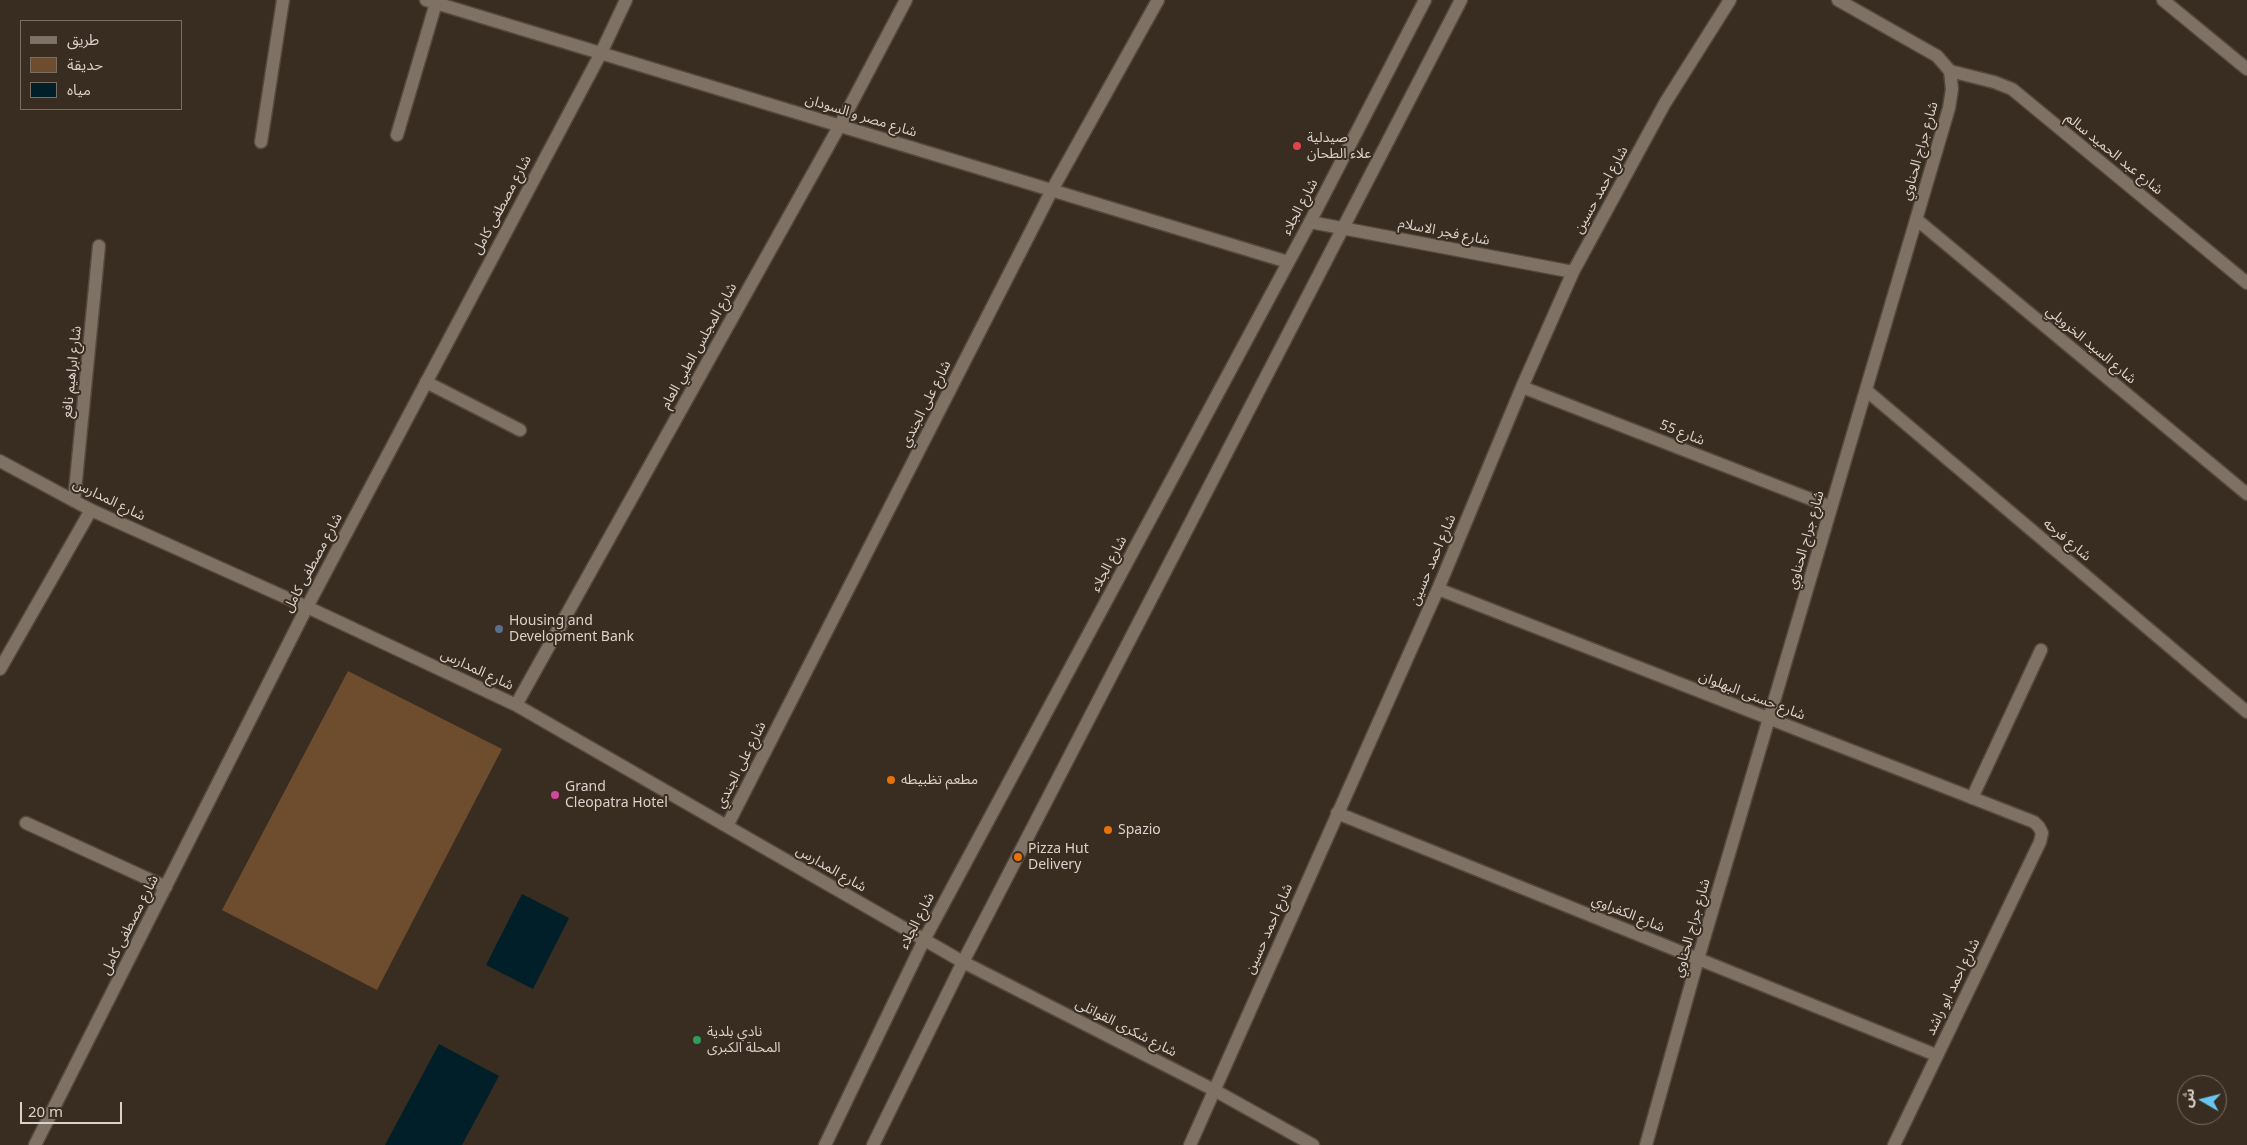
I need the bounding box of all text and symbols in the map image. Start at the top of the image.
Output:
legend [20,20,182,110]
text: طريق [67,29,99,49]
text: حديقة [67,54,103,74]
text: مياه [67,79,91,99]
street label: شارع مصر و السودان [803,91,919,141]
street label: شارع جراج الحناوي [1898,100,1942,202]
street label: شارع عبد الحميد سالم [2062,109,2166,199]
place label: صيدلية علاء الطحان [1307,130,1371,162]
marker: صيدلية علاء الطحان [1291,140,1303,152]
street label: شارع احمد حسين [1570,143,1632,237]
street label: شارع مصطفى كامل [469,153,535,257]
street label: شارع الجلاء [1278,176,1322,238]
street label: شارع فجر الاسلام [1397,215,1491,249]
street label: شارع المجلس الطبي العام [657,280,741,412]
street label: شارع السيد الخرويلي [2043,302,2139,388]
street label: شارع ابراهيم نافع [59,325,85,419]
street label: شارع على الجندي [897,358,955,450]
street label: شارع 55 [1657,417,1707,449]
street label: شارع المدارس [70,475,148,525]
street label: شارع جراج الحناوي [1784,489,1828,591]
street label: شارع مصطفى كامل [280,511,346,615]
street label: شارع احمد حسين [1406,512,1460,608]
street label: شارع فرحه [2040,515,2094,565]
street label: شارع الجلاء [1087,533,1131,595]
place label: Housing and Development Bank [509,613,634,646]
marker: Housing and Development Bank [493,623,505,635]
street label: شارع المدارس [438,646,516,694]
street label: شارع حسنى البهلوان [1697,668,1807,724]
street label: شارع على الجندي [712,719,770,811]
place label: مطعم تظبيطه [901,772,978,788]
marker: مطعم تظبيطه [885,774,897,786]
place label: Grand Cleopatra Hotel [565,779,668,812]
marker: Grand Cleopatra Hotel [549,789,561,801]
place label: Spazio [1118,822,1161,838]
marker: Spazio [1102,824,1114,836]
place label: Pizza Hut Delivery [1028,841,1089,874]
street label: شارع المدارس [793,842,869,896]
marker: Pizza Hut Delivery [1012,851,1024,863]
street label: شارع مصطفى كامل [98,872,162,978]
street label: شارع جراج الحناوي [1670,877,1714,979]
street label: شارع احمد حسين [1242,881,1296,977]
street label: شارع الجلاء [896,890,938,952]
street label: شارع الكفراوي [1589,892,1667,936]
street label: شارع احمد ابو راشد [1922,936,1984,1038]
street label: شارع شكرى القواتلى [1073,995,1179,1061]
place label: نادي بلدية المحلة الكبرى [707,1024,781,1056]
marker: نادي بلدية المحلة الكبرى [691,1034,703,1046]
north arrow [2177,1075,2227,1125]
text: ش [2177,1087,2198,1109]
scale bar [22,1092,125,1124]
text: 20 m [28,1101,63,1121]

